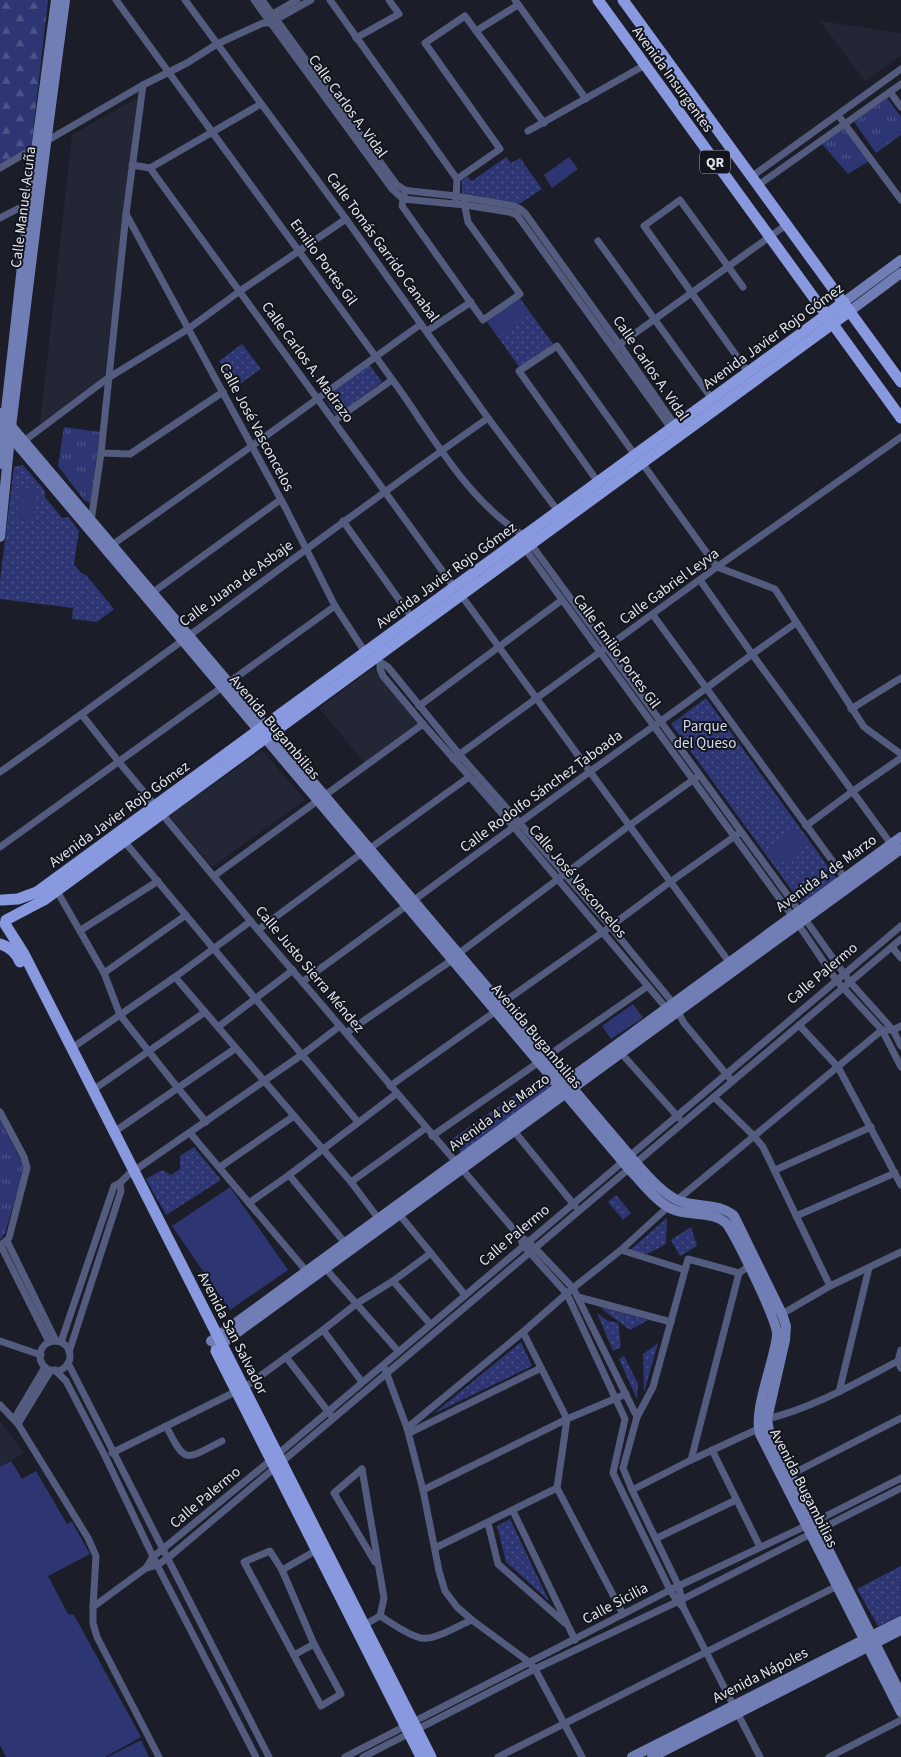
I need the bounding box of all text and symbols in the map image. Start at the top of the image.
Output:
street label: Avenida Insurgentes [627,22,718,137]
street label: Calle Carlos A. Vidal [303,50,392,162]
street label: Calle Manuel Acuña [6,145,41,269]
road number: QR [700,150,730,173]
street label: Calle Tomás Garrido Canabal [321,168,444,327]
street label: Emilio Portes Gil [285,215,362,310]
street label: Avenida Javier Rojo Gómez [699,278,848,395]
street label: Calle Carlos A. Madrazo [256,297,359,427]
street label: Calle Carlos A. Vidal [608,312,694,425]
street label: Calle José Vasconcelos [214,359,299,495]
street label: Avenida Javier Rojo Gómez [372,517,521,634]
street label: Calle Juana de Asbaje [175,535,298,632]
street label: Calle Gabriel Leyva [615,543,723,630]
street label: Calle Emilio Portes Gil [568,590,665,713]
street label: Avenida Bugambilias [225,670,325,784]
park label: Parque del Queso [674,716,736,754]
street label: Calle Rodolfo Sánchez Taboada [456,725,627,858]
street label: Avenida Javier Rojo Gómez [45,756,194,873]
street label: Calle José Vasconcelos [524,820,631,943]
street label: Avenida 4 de Marzo [771,830,881,917]
street label: Calle Justo Sierra Méndez [250,901,369,1037]
street label: Calle Palermo [782,937,862,1009]
street label: Avenida Bugambilias [487,979,587,1093]
street label: Avenida 4 de Marzo [444,1069,554,1156]
street label: Calle Palermo [474,1199,554,1271]
street label: Avenida San Salvador [192,1268,273,1399]
street label: Avenida Bugambilias [764,1425,843,1551]
street label: Calle Palermo [165,1461,245,1533]
street label: Calle Sicilia [579,1577,652,1630]
street label: Avenida Nápoles [709,1642,812,1709]

